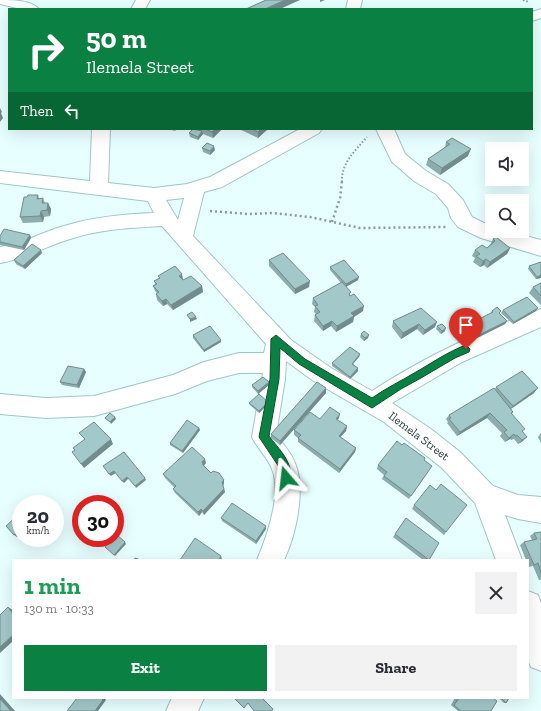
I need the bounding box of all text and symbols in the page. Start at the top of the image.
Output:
text: 50 m [86,22,147,55]
icon: right [20,24,72,76]
text: Ilemela Street [86,56,194,78]
icon: left [61,100,83,122]
text: Then [20,102,53,120]
map controls [485,142,529,238]
button: sound [485,142,529,186]
button: search [485,194,529,238]
pin [449,308,483,349]
icon: arrive [455,314,477,336]
street label: Ilemela Street [386,409,452,464]
position arrow [265,457,307,499]
speed limit sign: 30 [72,495,124,547]
text: 20 [27,504,49,528]
text: km/h [27,525,49,537]
text: 1 min [24,571,81,600]
button: close [475,572,517,614]
text: 130 m · 10:33 [24,601,94,616]
button: Exit [24,645,267,691]
button: Share [275,645,517,691]

